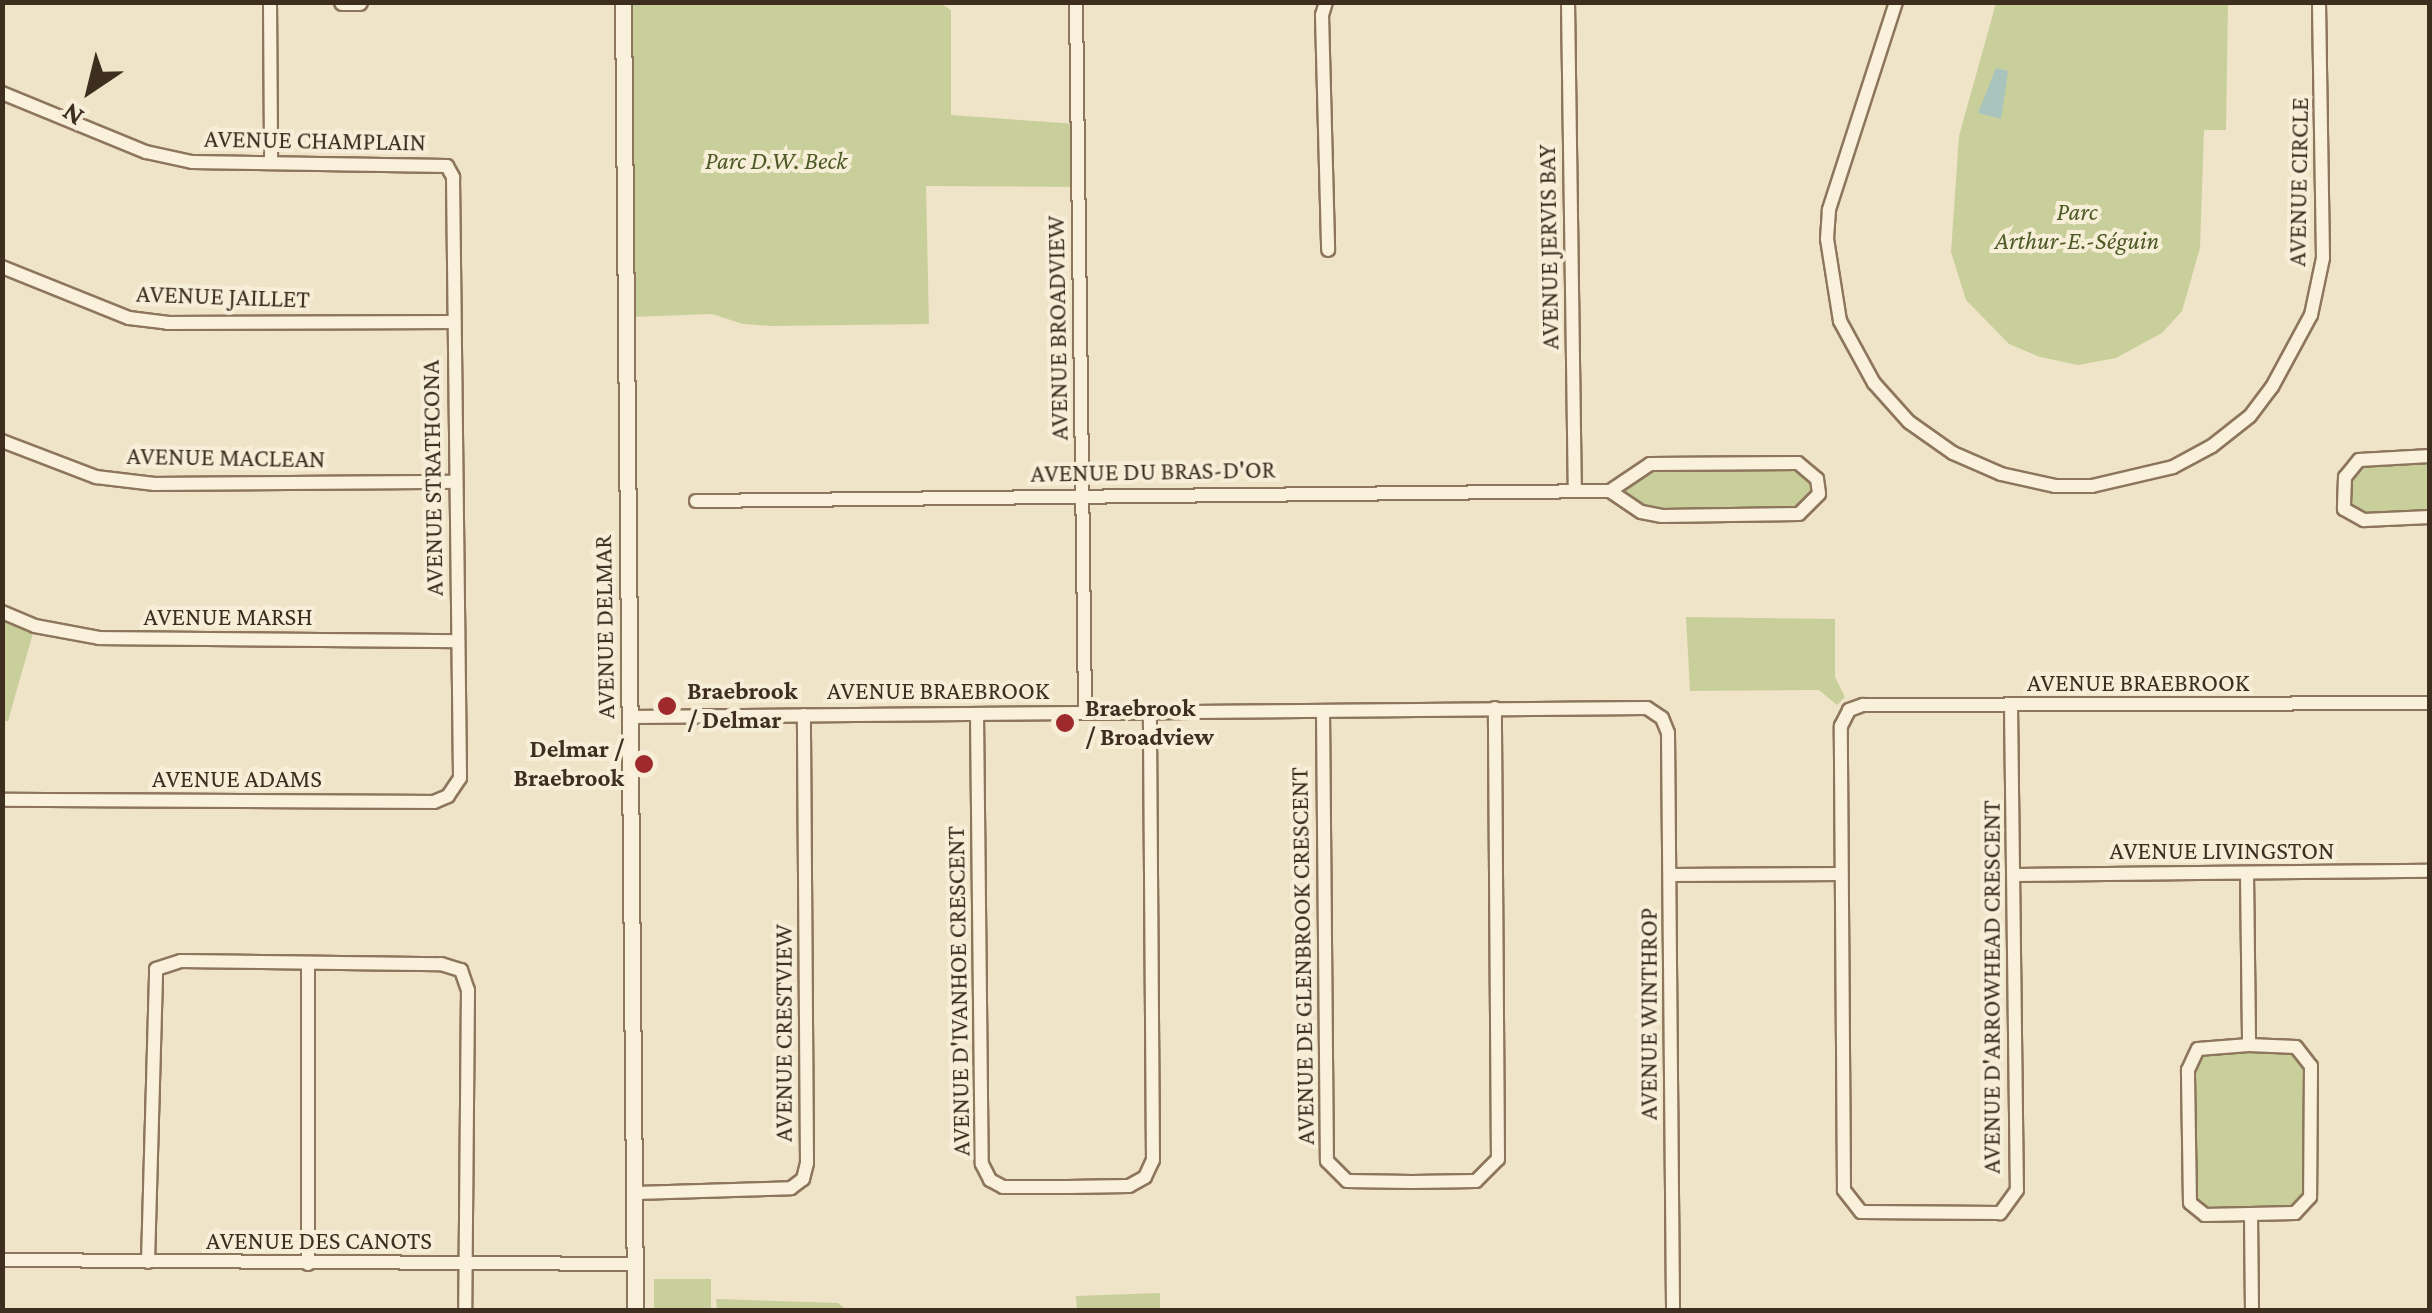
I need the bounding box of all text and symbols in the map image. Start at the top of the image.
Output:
north arrow [40,40,140,140]
text: N [56,97,89,133]
street label: AVENUE CIRCLE [2283,97,2315,267]
street label: AVENUE CHAMPLAIN [204,124,426,158]
street label: AVENUE JERVIS BAY [1532,144,1566,350]
park label: Parc D.W. Beck [705,146,847,176]
park label: Parc Arthur-E.-Séguin [1995,198,2159,257]
street label: AVENUE BROADVIEW [1041,215,1075,441]
street label: AVENUE JAILLET [136,279,310,315]
street label: AVENUE STRATHCONA [416,360,450,596]
street label: AVENUE MACLEAN [126,441,326,475]
street label: AVENUE DU BRAS-D'OR [1030,455,1276,489]
street label: AVENUE DELMAR [588,535,622,719]
street label: AVENUE MARSH [143,602,313,632]
street label: AVENUE BRAEBROOK [2027,668,2249,698]
street label: AVENUE BRAEBROOK [827,676,1049,706]
place label: Braebrook / Delmar [687,677,797,736]
place label: Braebrook / Broadview [1085,694,1214,753]
marker: Braebrook / Delmar [656,695,678,717]
marker: Braebrook / Broadview [1054,712,1076,734]
place label: Delmar / Braebrook [514,735,624,794]
marker: Delmar / Braebrook [633,753,655,775]
street label: AVENUE ADAMS [152,764,322,794]
street label: AVENUE DE GLENBROOK CRESCENT [1285,767,1321,1145]
street label: AVENUE D'ARROWHEAD CRESCENT [1977,800,2007,1174]
street label: AVENUE D'IVANHOE CRESCENT [941,826,977,1156]
street label: AVENUE LIVINGSTON [2110,836,2334,866]
street label: AVENUE WINTHROP [1634,908,1664,1120]
street label: AVENUE CRESTVIEW [769,924,799,1142]
street label: AVENUE DES CANOTS [206,1226,432,1256]

